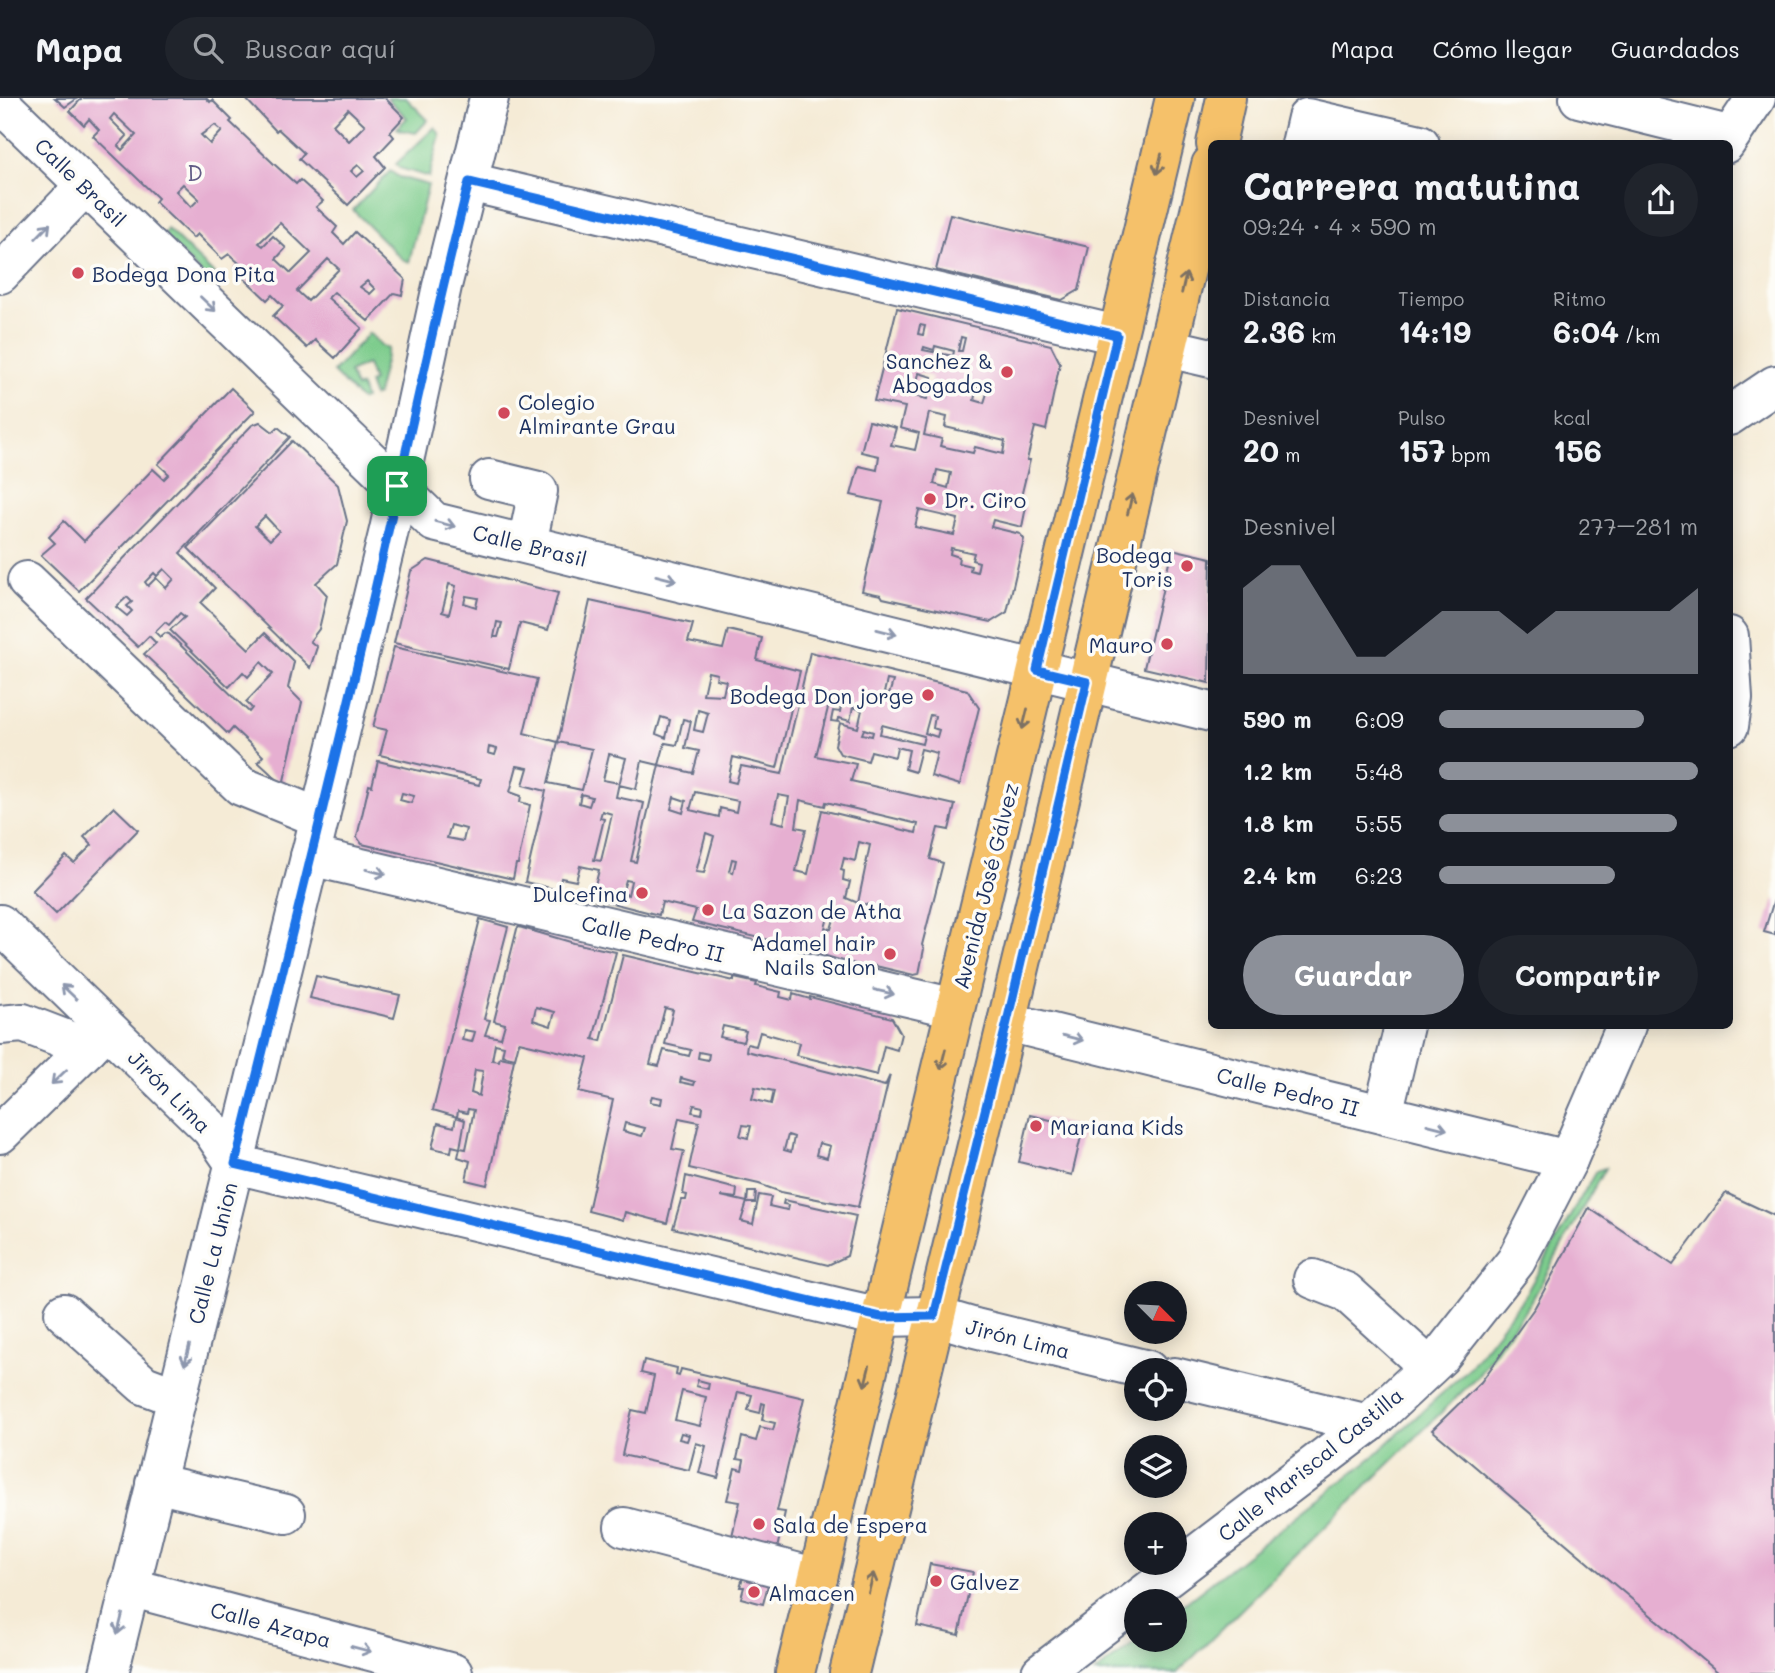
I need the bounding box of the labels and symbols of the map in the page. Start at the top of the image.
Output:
street label: Calle Brasil [30,132,132,232]
one-way arrow [1152,152,1165,175]
district label: D [187,157,205,187]
one-way arrow [34,222,51,239]
place label: Bodega Dona Pita [92,260,276,287]
marker: Bodega Dona Pita [70,265,86,281]
one-way arrow [1177,272,1191,295]
one-way arrow [199,295,216,312]
place label: Sanchez & Abogados [886,347,993,398]
marker: Sanchez & Abogados [999,364,1015,380]
place label: Colegio Almirante Grau [518,388,676,439]
marker: Colegio Almirante Grau [496,405,512,421]
pin [367,456,427,516]
place label: Dr. Ciro [944,486,1026,513]
marker: Dr. Ciro [922,491,938,507]
one-way arrow [1124,493,1138,516]
one-way arrow [433,518,456,531]
street label: Calle Brasil [470,518,590,572]
place label: Bodega Toris [1096,541,1173,592]
marker: Bodega Toris [1179,558,1195,574]
one-way arrow [654,572,677,585]
one-way arrow [875,626,898,639]
place label: Mauro [1089,631,1153,658]
marker: Mauro [1159,636,1175,652]
place label: Bodega Don jorge [730,682,914,709]
marker: Bodega Don jorge [920,687,936,703]
one-way arrow [1018,707,1031,730]
street label: Avenida José Gálvez [946,780,1024,992]
one-way arrow [364,866,387,879]
place label: Dulcefina [532,880,628,907]
marker: Dulcefina [634,885,650,901]
place label: La Sazon de Atha [722,897,902,924]
marker: La Sazon de Atha [700,902,716,918]
street label: Calle Pedro II [579,908,727,968]
place label: Adamel hair Nails Salon [751,929,876,980]
marker: Adamel hair Nails Salon [882,946,898,962]
one-way arrow [61,983,78,1000]
one-way arrow [872,986,895,1000]
one-way arrow [1062,1033,1084,1046]
street label: Jirón Lima [123,1044,217,1138]
one-way arrow [936,1047,949,1070]
street label: Calle Pedro II [1214,1060,1362,1122]
one-way arrow [50,1068,67,1085]
place label: Mariana Kids [1050,1113,1184,1140]
marker: Mariana Kids [1028,1118,1044,1134]
one-way arrow [1425,1121,1448,1134]
street label: Calle La Union [181,1179,243,1327]
north arrow [1124,1281,1186,1344]
street label: Jirón Lima [963,1312,1073,1364]
one-way arrow [180,1343,193,1366]
one-way arrow [860,1364,873,1387]
street label: Calle Mariscal Castilla [1212,1381,1408,1547]
place label: Sala de Espera [773,1511,928,1538]
marker: Sala de Espera [751,1516,767,1532]
place label: Galvez [950,1568,1020,1595]
one-way arrow [864,1572,878,1595]
marker: Galvez [928,1573,944,1589]
place label: Almacen [768,1579,855,1606]
marker: Almacen [746,1584,762,1600]
street label: Calle Azapa [208,1595,334,1653]
one-way arrow [113,1612,126,1635]
one-way arrow [350,1643,372,1656]

